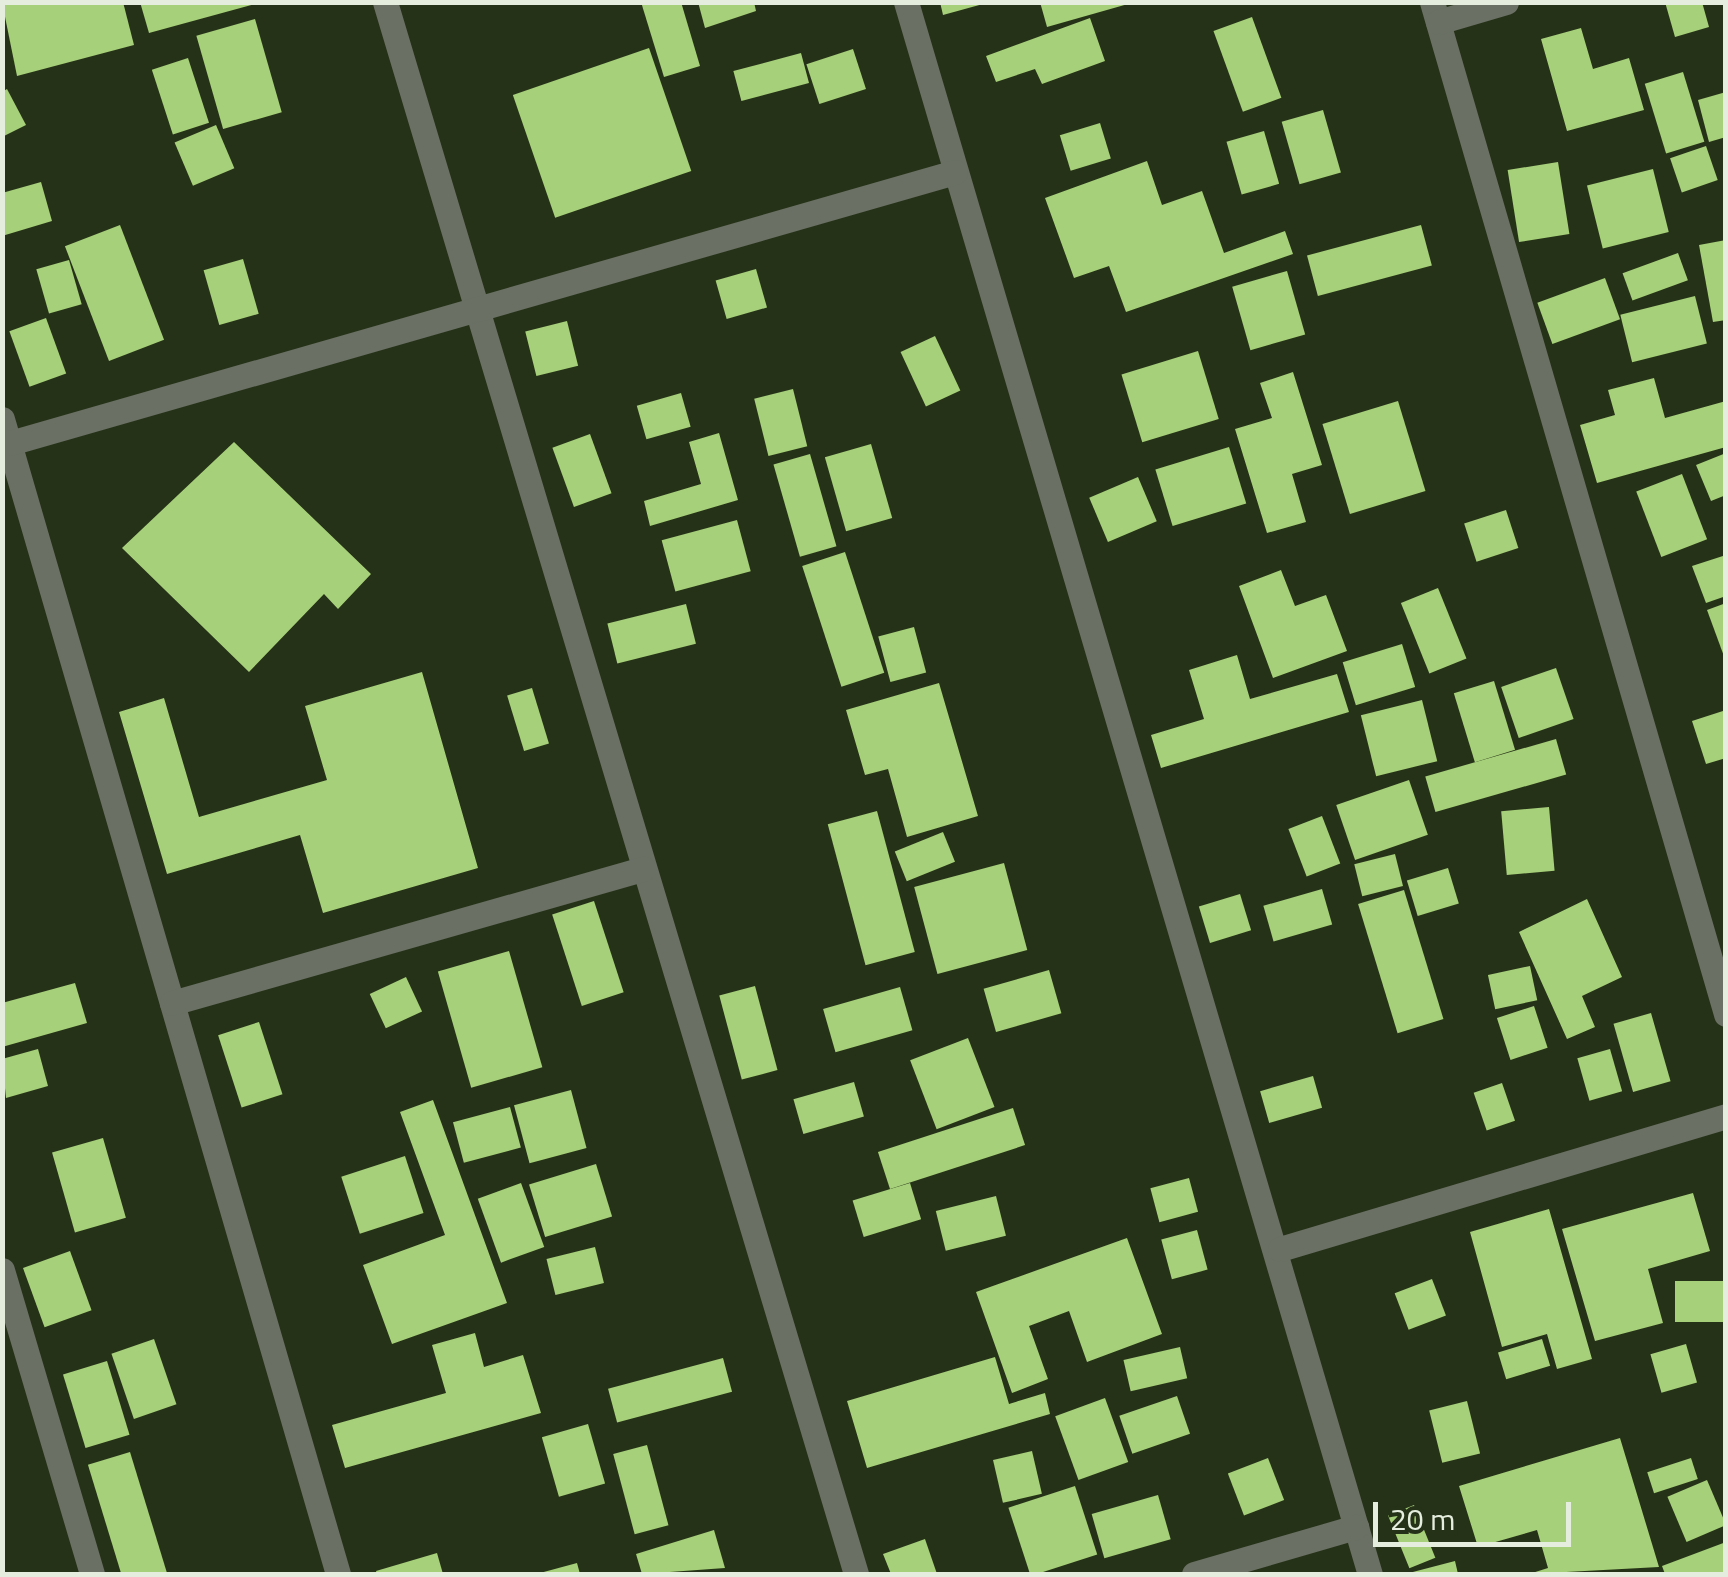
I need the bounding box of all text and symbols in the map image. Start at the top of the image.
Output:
scale bar [1378,1482,1576,1544]
text: 20 m [1390,1496,1455,1542]

